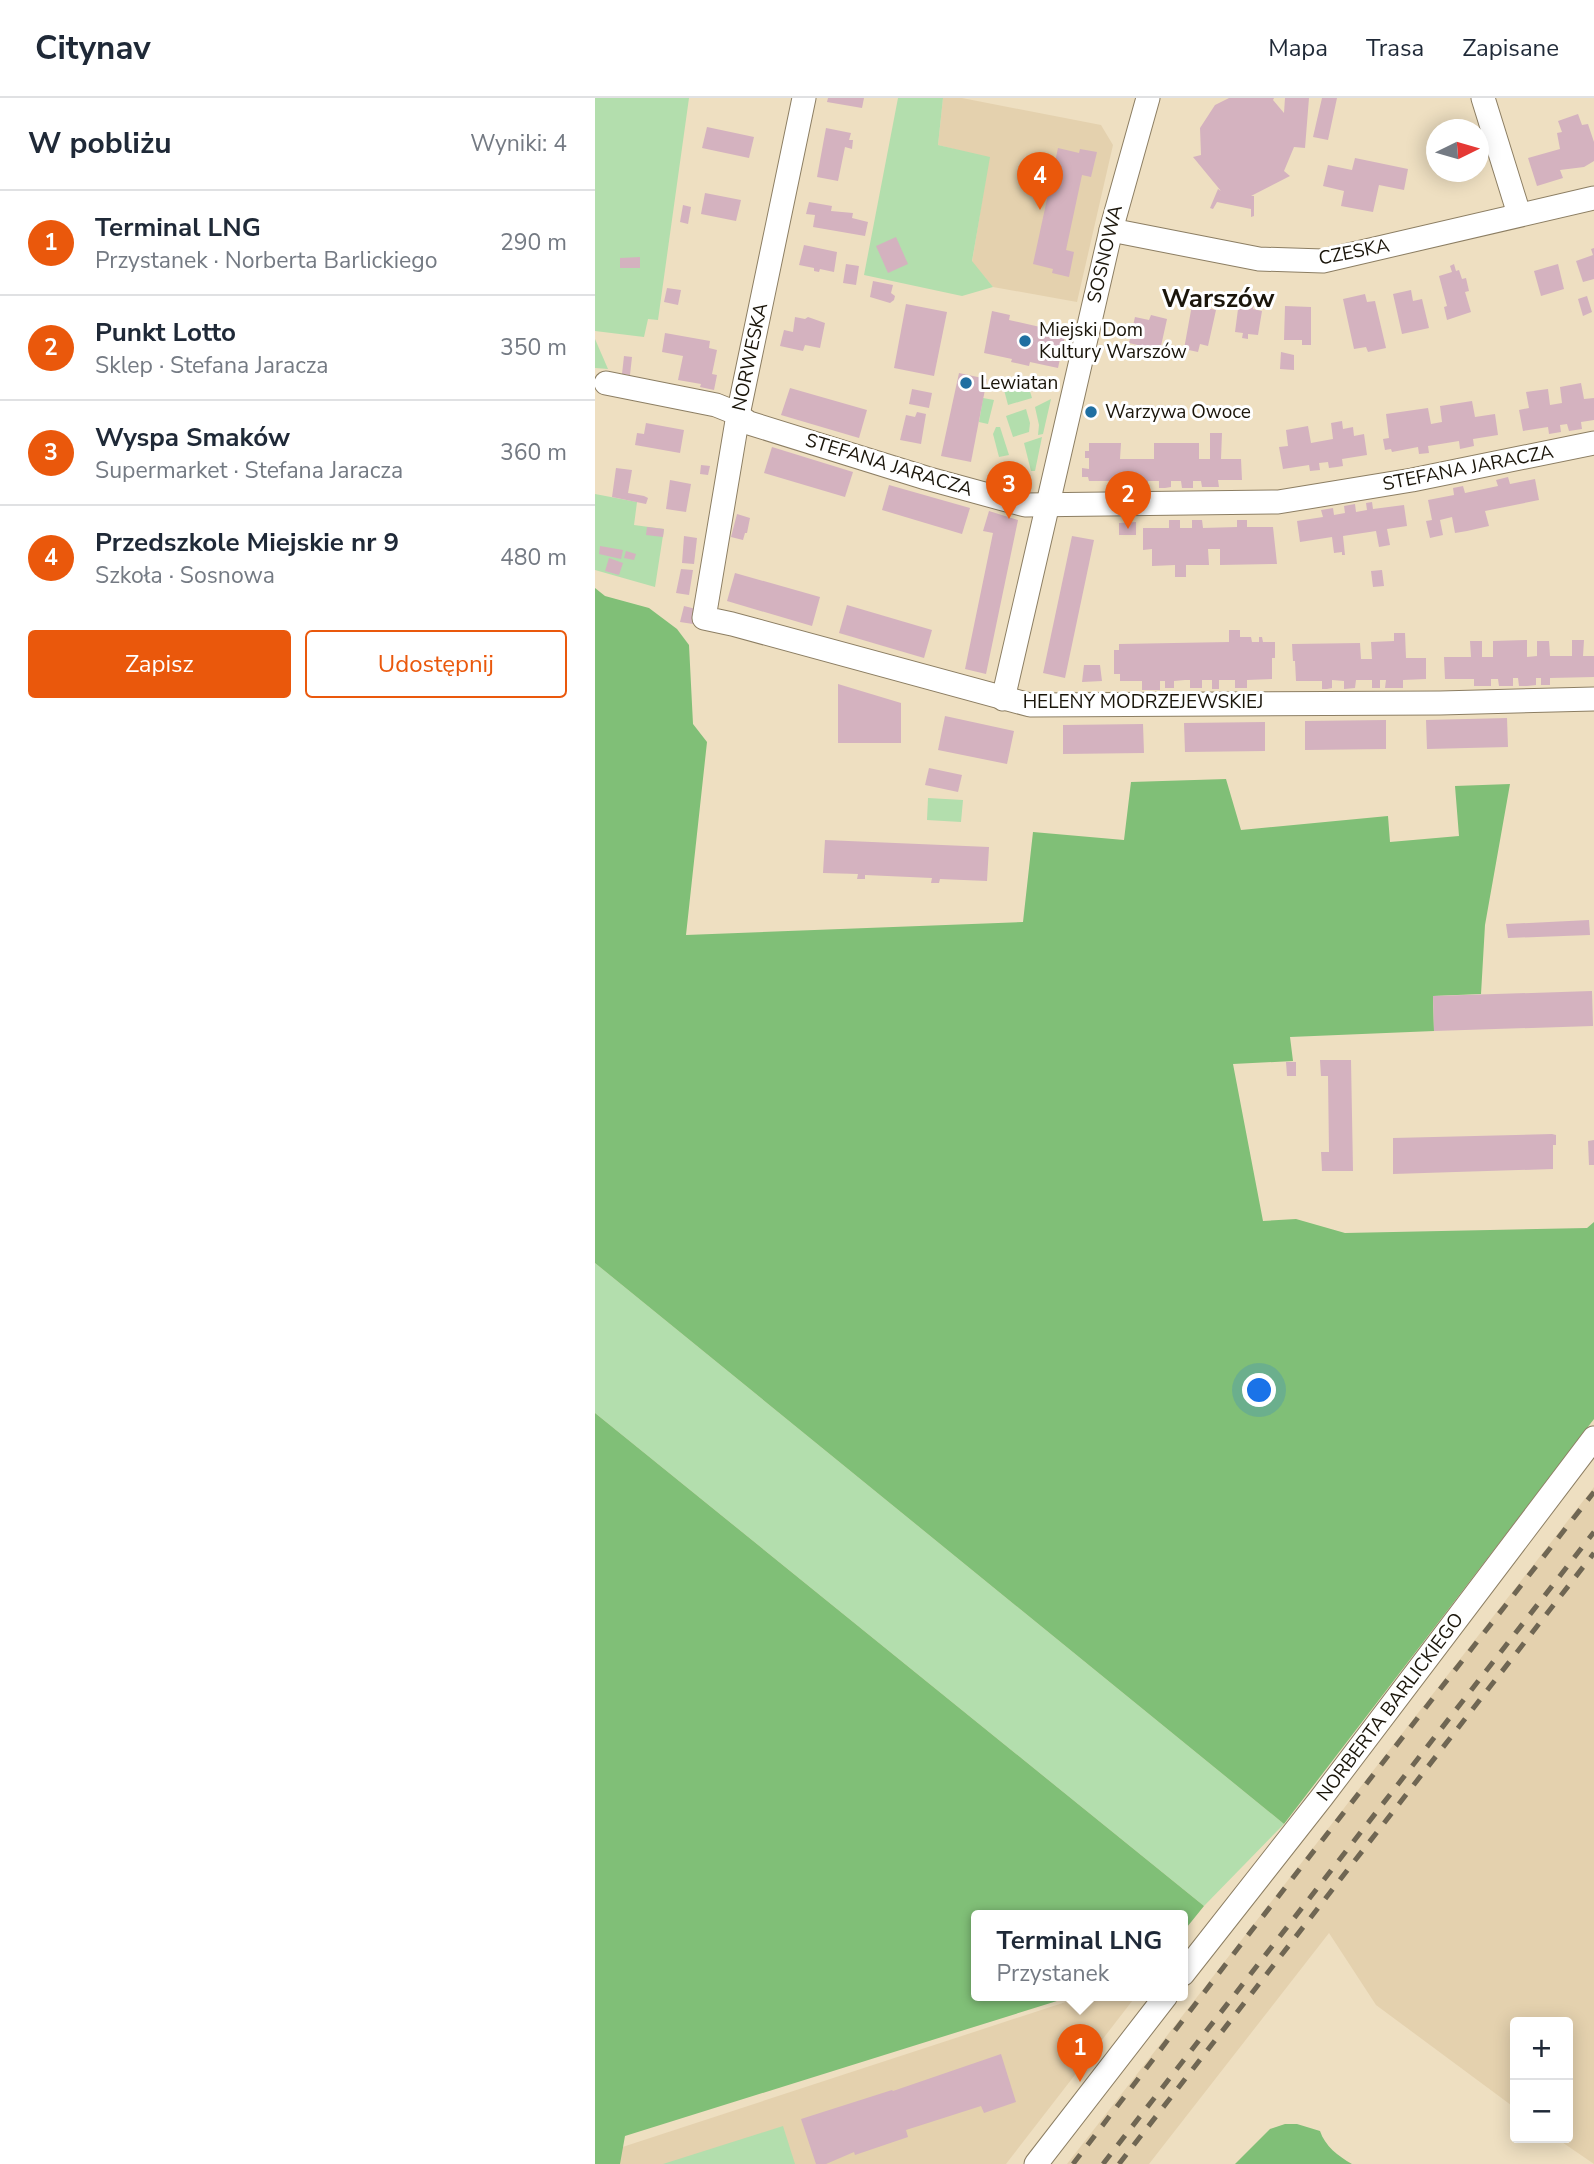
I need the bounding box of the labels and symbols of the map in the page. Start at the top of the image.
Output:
north arrow [1426,119,1489,182]
pin: 4 [1017,152,1063,210]
street label: SOSNOWA [1081,202,1129,306]
street label: CZESKA [1316,232,1392,272]
district label: Warszów [1161,281,1275,316]
street label: NORWESKA [726,300,774,413]
place label: Miejski Dom Kultury Warszów [1039,317,1187,365]
marker: Miejski Dom Kultury Warszów [1017,333,1033,349]
place label: Lewiatan [980,370,1058,396]
marker: Lewiatan [958,375,974,391]
place label: Warzywa Owoce [1105,399,1251,425]
marker: Warzywa Owoce [1083,404,1099,420]
street label: STEFANA JARACZA [802,427,976,503]
street label: STEFANA JARACZA [1380,439,1556,497]
pin: 3 [986,461,1032,519]
pin: 2 [1105,471,1151,529]
street label: HELENY MODRZEJEWSKIEJ [1023,689,1263,715]
your location [1242,1373,1276,1407]
street label: NORBERTA BARLICKIEGO [1311,1607,1469,1807]
pin: 1 [1057,2024,1103,2082]

